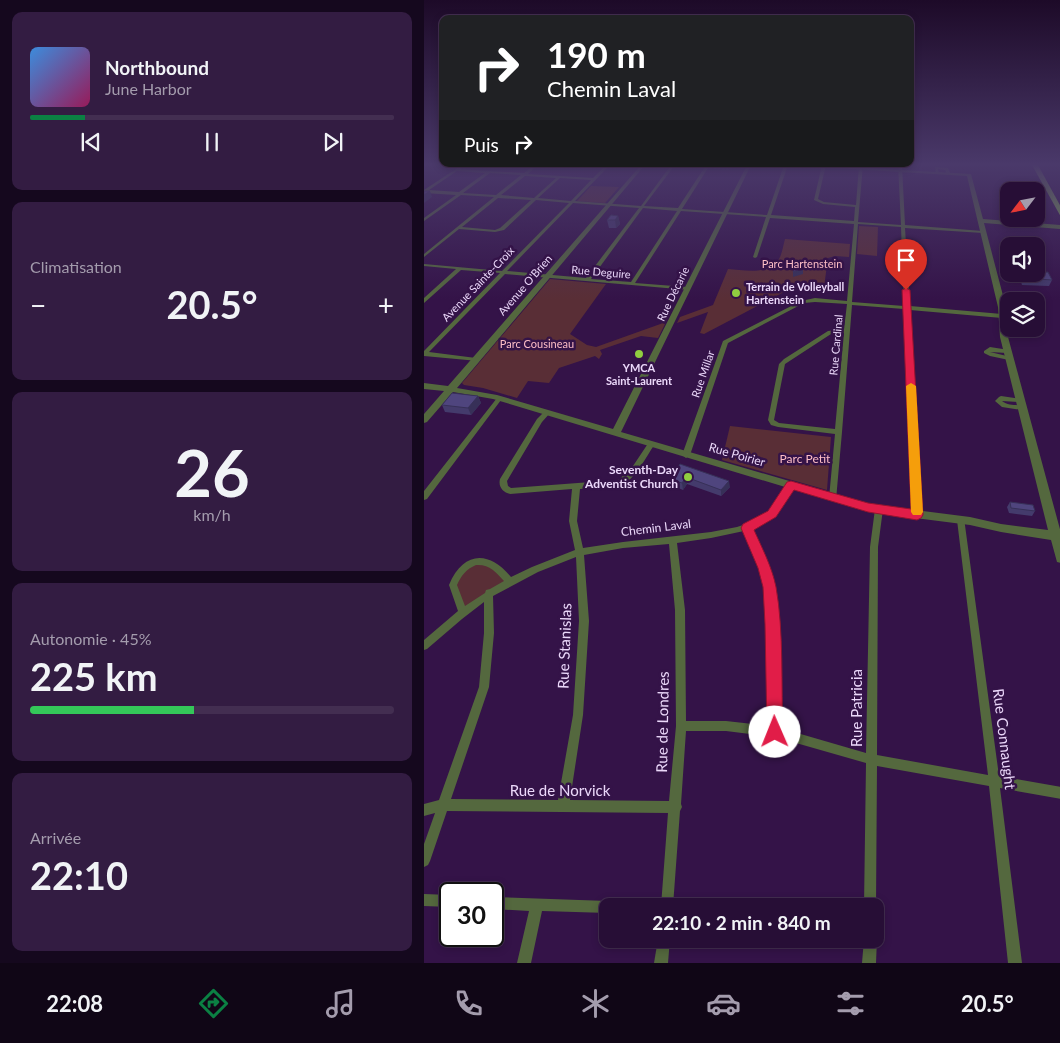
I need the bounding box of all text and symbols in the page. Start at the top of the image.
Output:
text: 190 m [547,33,646,75]
icon: right [464,35,529,100]
text: Northbound [105,56,209,79]
text: Chemin Laval [547,75,676,102]
text: June Harbor [105,79,192,98]
icon: previous [77,128,105,156]
icon: pause [198,128,226,156]
icon: next [319,128,347,156]
icon: right [509,130,537,158]
text: Puis [464,133,499,156]
north arrow [1000,182,1045,228]
map controls [1000,182,1045,337]
button: sound [1000,237,1045,282]
pin [885,239,927,290]
street label: Avenue Sainte-Croix [439,243,517,324]
icon: arrive [892,246,920,274]
street label: Avenue O'Brien [495,252,554,318]
text: Climatisation [30,257,122,276]
park label: Parc Hartenstein [762,257,842,270]
street label: Rue Deguire [571,262,631,281]
street label: Rue Décarie [654,264,691,323]
place label: Terrain de Volleyball Hartenstein [746,280,845,306]
text: 20.5° [167,281,257,327]
marker: Terrain de Volleyball Hartenstein [730,287,742,299]
text: − [30,288,46,322]
text: + [378,288,394,322]
button: layers [1000,292,1045,337]
street label: Rue Cardinal [826,314,845,376]
park label: Parc Cousineau [500,337,574,350]
marker: YMCA Saint-Laurent [633,348,645,360]
street label: Rue Millar [688,349,717,399]
place label: YMCA Saint-Laurent [606,361,673,387]
text: 26 [174,433,250,511]
street label: Rue Poirier [707,439,768,470]
park label: Parc Petit [780,451,831,466]
place label: Seventh-Day Adventist Church [584,462,679,491]
marker: Seventh-Day Adventist Church [682,471,694,483]
text: km/h [193,505,231,524]
street label: Chemin Laval [620,516,692,539]
street label: Rue Stanislas [554,603,574,689]
text: Autonomie · 45% [30,629,152,648]
text: 225 km [30,653,158,699]
street label: Rue Patricia [847,669,865,747]
street label: Rue de Londres [652,671,672,773]
street label: Rue Connaught [990,687,1020,791]
position arrow [748,705,800,757]
street label: Rue de Norvick [510,781,611,799]
text: Arrivée [30,828,81,847]
text: 22:10 [30,852,128,898]
speed limit sign: 30 [439,882,504,947]
text: 22:10 · 2 min · 840 m [652,911,831,934]
icon: directions [196,986,231,1021]
icon: music [323,986,358,1021]
icon: phone [451,986,486,1021]
icon: climate [578,986,613,1021]
icon: car [706,986,741,1021]
icon: filters [833,986,868,1021]
text: 22:08 [46,990,103,1017]
text: 20.5° [961,990,1014,1017]

